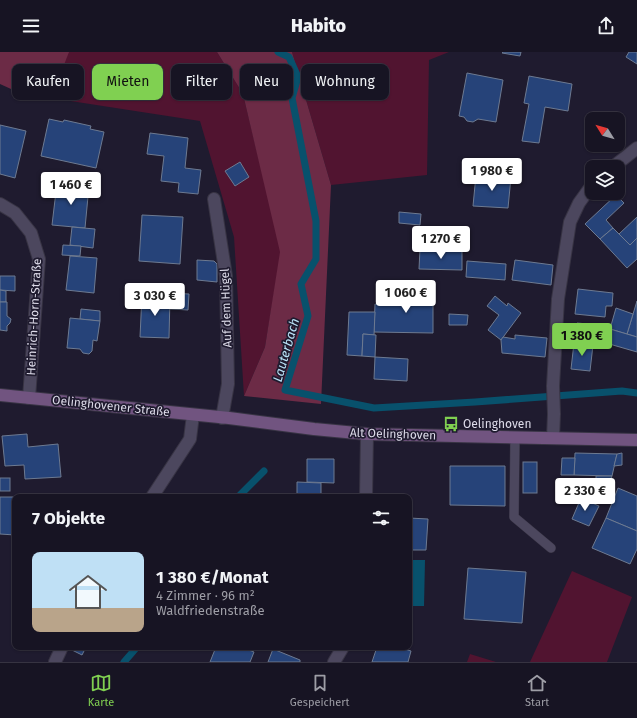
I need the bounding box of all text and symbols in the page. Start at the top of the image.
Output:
icon: menu [20,15,42,37]
text: Habito [291,15,346,37]
icon: share [595,15,617,37]
chip: Kaufen [12,64,84,100]
chip: Mieten [92,64,163,100]
chip: Filter [171,64,232,100]
chip: Neu [240,64,293,100]
chip: Wohnung [301,64,389,100]
north arrow [585,112,625,152]
map controls [585,112,625,200]
pin: 1 980 € [455,158,529,192]
button: layers [585,160,625,200]
text: 1 980 € [471,163,513,178]
pin: 1 460 € [34,172,108,206]
text: 1 460 € [50,177,92,192]
pin: 1 270 € [404,226,478,260]
text: 1 270 € [421,231,461,246]
street label: Heinrich-Horn-Straße [24,258,44,376]
street label: Auf dem Hügel [218,268,234,348]
pin: 1 060 € [369,280,443,314]
pin: 3 030 € [118,283,192,317]
text: 1 060 € [385,285,427,300]
text: 3 030 € [134,288,176,303]
water label: Lauterbach [270,316,302,384]
pin: 1 380 € [545,323,619,357]
text: 1 380 € [561,328,603,343]
street label: Oelinghovener Straße [52,393,170,419]
bus stop icon: Oelinghoven [442,415,460,433]
place label: Oelinghoven [463,417,531,431]
street label: Alt Oelinghoven [350,425,436,443]
pin: 2 330 € [548,478,622,512]
text: 2 330 € [564,483,606,498]
icon: filters [370,507,392,529]
text: 7 Objekte [32,508,105,529]
text: 1 380 €/Monat [156,567,268,588]
icon: home [64,568,112,616]
text: 4 Zimmer · 96 m² [156,588,255,603]
text: Waldfriedenstraße [156,603,265,618]
tab: Karte [88,672,114,709]
tab: Gespeichert [290,672,349,709]
tab: Start [525,672,549,709]

